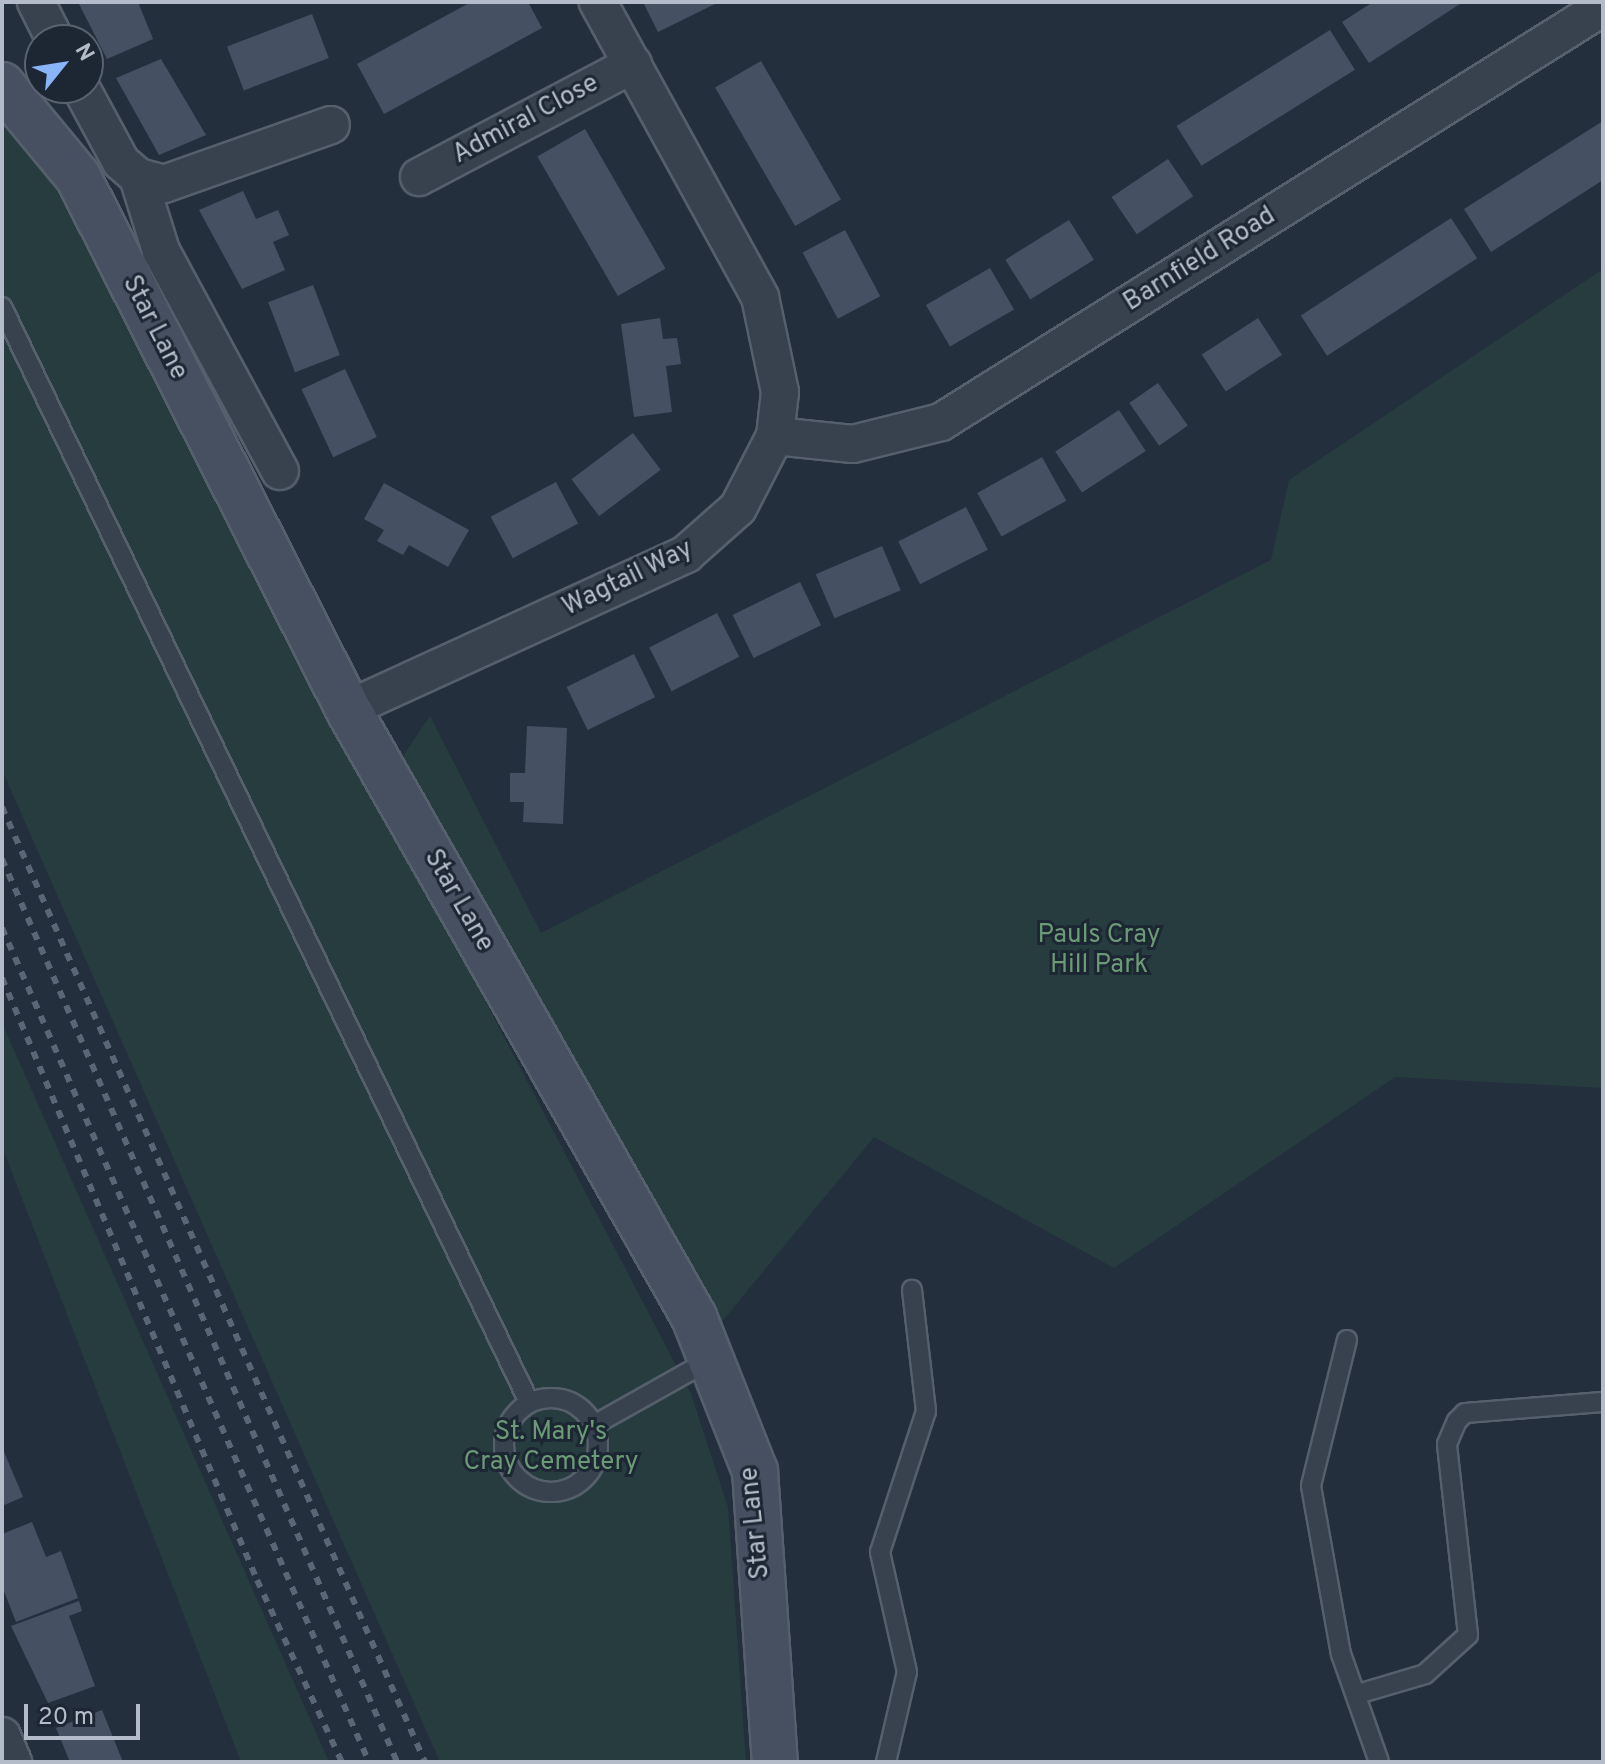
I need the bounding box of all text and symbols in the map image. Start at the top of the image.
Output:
north arrow [24,24,104,104]
text: N [68,39,99,66]
street label: Admiral Close [448,69,604,171]
street label: Barnfield Road [1118,201,1282,319]
street label: Star Lane [115,271,193,385]
street label: Wagtail Way [558,534,698,624]
street label: Star Lane [416,844,500,958]
park label: Pauls Cray Hill Park [1037,920,1161,982]
park label: St. Mary's Cray Cemetery [463,1417,639,1478]
street label: Star Lane [735,1465,777,1581]
scale bar [28,1688,144,1738]
text: 20 m [38,1703,94,1733]

